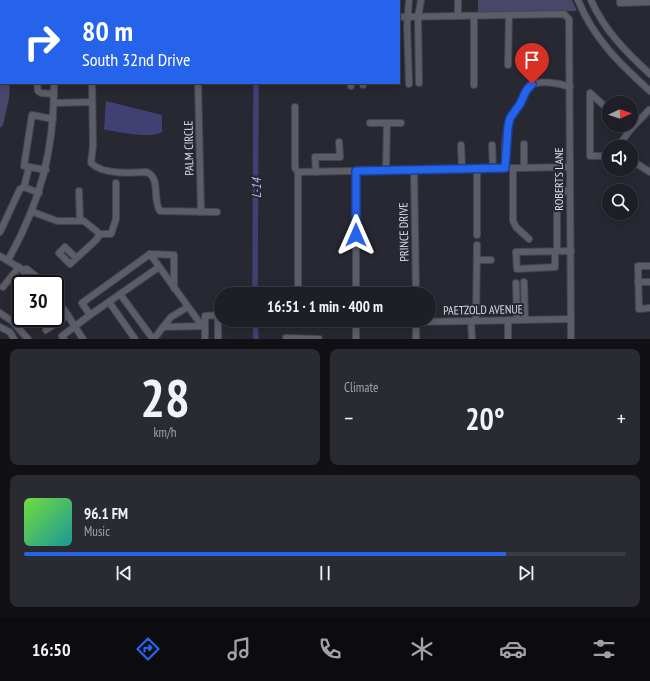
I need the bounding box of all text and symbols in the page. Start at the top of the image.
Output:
text: 80 m [82,12,133,49]
icon: right [16,16,68,68]
pin [515,43,549,84]
text: South 32nd Drive [82,48,190,71]
icon: arrive [521,49,543,71]
north arrow [602,96,638,132]
map controls [602,96,638,220]
street label: PALM CIRCLE [181,120,196,176]
button: sound [602,140,638,176]
street label: ROBERTS LANE [551,147,566,211]
water label: L-14 [248,177,265,198]
button: search [602,184,638,220]
street label: PRINCE DRIVE [395,202,412,262]
position arrow [335,214,377,256]
speed limit sign: 30 [12,275,64,327]
text: 16:51 · 1 min · 400 m [267,297,383,316]
street label: PAETZOLD AVENUE [443,301,523,318]
text: 28 [140,364,190,431]
text: Climate [344,379,378,396]
text: 20° [465,399,505,438]
text: − [344,404,353,432]
text: + [617,404,626,432]
text: km/h [153,424,177,441]
text: 96.1 FM [84,504,128,523]
text: Music [84,523,110,540]
icon: previous [113,562,135,584]
icon: pause [314,562,336,584]
icon: next [515,562,537,584]
icon: directions [134,635,162,663]
icon: music [225,635,253,663]
icon: phone [316,635,344,663]
icon: climate [408,635,436,663]
icon: car [499,635,527,663]
icon: filters [590,635,618,663]
text: 16:50 [32,638,71,661]

